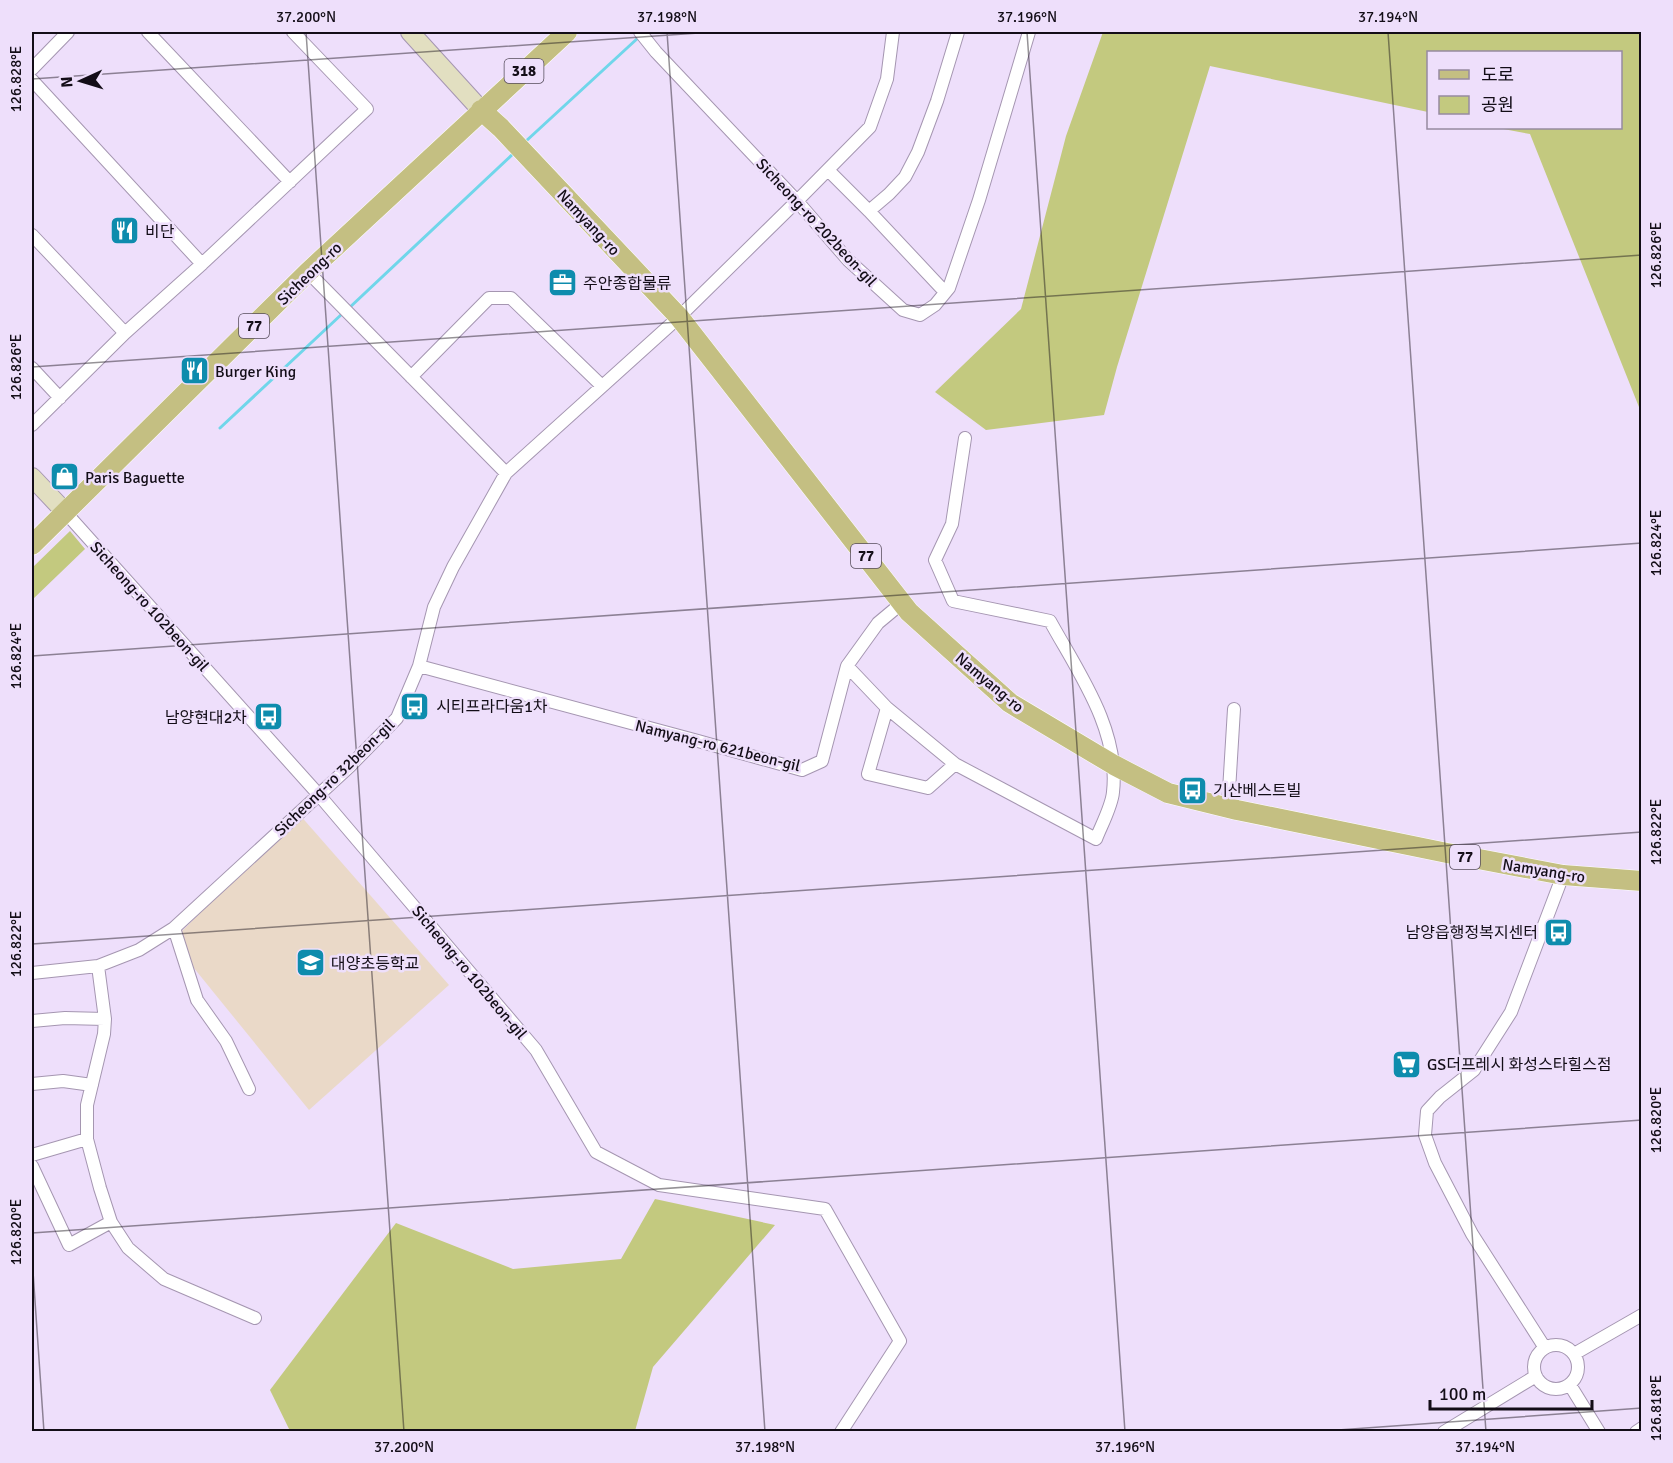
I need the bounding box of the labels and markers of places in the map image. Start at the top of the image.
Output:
restaurant icon: 비단 [108,215,140,247]
place label: 비단 [145,222,175,242]
office icon: 주안종합물류 [546,267,578,299]
place label: 주안종합물류 [583,274,672,294]
restaurant icon: Burger King [178,355,210,387]
place label: Burger King [215,362,296,382]
shop icon: Paris Baguette [48,461,80,493]
place label: Paris Baguette [85,468,185,488]
bus stop icon: 시티프라다움1차 [399,690,431,722]
place label: 시티프라다움1차 [436,697,548,717]
bus stop icon: 남양현대2차 [252,701,284,733]
place label: 남양현대2차 [165,708,247,728]
bus stop icon: 기산베스트빌 [1176,774,1208,806]
place label: 기산베스트빌 [1213,781,1301,801]
bus stop icon: 남양읍행정복지센터 [1543,916,1575,948]
place label: 남양읍행정복지센터 [1406,923,1538,943]
school or university icon: 대양초등학교 [294,947,326,979]
place label: 대양초등학교 [331,954,419,974]
supermarket icon: GS더프레시 화성스타힐스점 [1390,1048,1422,1080]
place label: GS더프레시 화성스타힐스점 [1427,1055,1612,1075]

